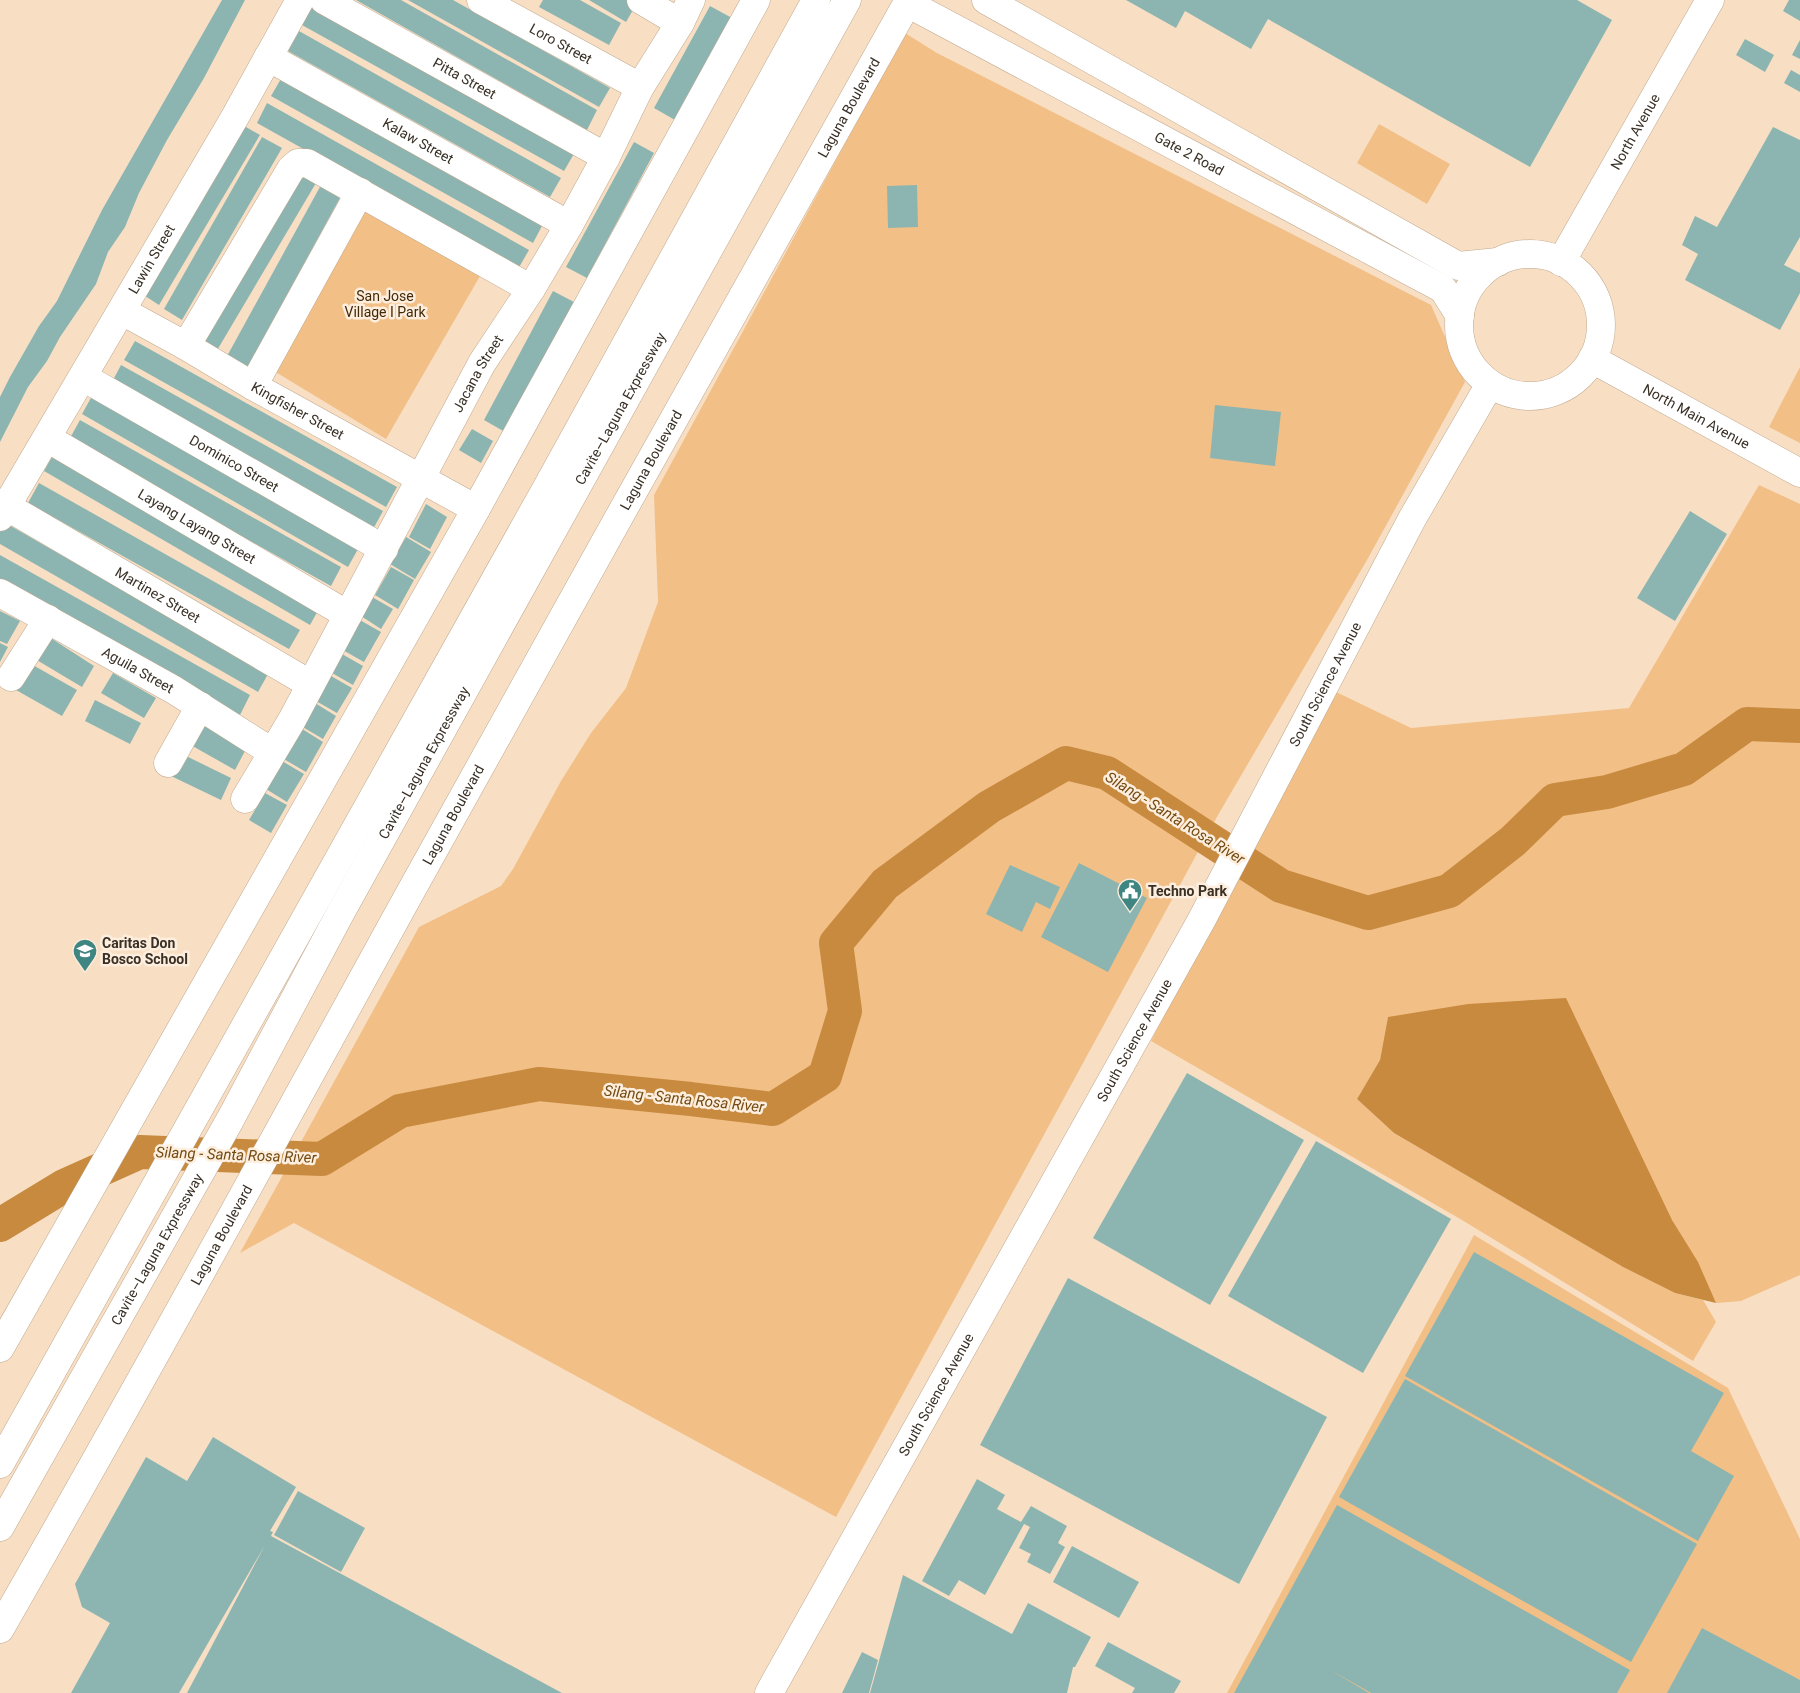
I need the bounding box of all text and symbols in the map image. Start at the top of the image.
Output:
street label: Loro Street [527,20,595,67]
street label: Pitta Street [430,54,499,102]
street label: Laguna Boulevard [814,55,883,160]
street label: North Avenue [1607,91,1663,172]
street label: Kalaw Street [380,115,457,167]
street label: Gate 2 Road [1152,129,1227,179]
street label: Lawin Street [125,221,178,297]
park label: San Jose Village I Park [345,288,426,320]
street label: Cavite–Laguna Expressway [572,329,669,487]
street label: Jacana Street [449,332,506,415]
street label: Kingfisher Street [249,379,347,443]
street label: North Main Avenue [1640,381,1752,452]
street label: Laguna Boulevard [617,407,685,513]
street label: Dominico Street [187,432,282,495]
street label: Layang Layang Street [135,485,259,567]
street label: Martinez Street [113,564,204,626]
street label: South Science Avenue [1286,619,1364,749]
street label: Aguila Street [99,644,177,697]
street label: Cavite–Laguna Expressway [375,683,473,842]
street label: Laguna Boulevard [419,762,487,867]
water label: Silang - Santa Rosa River [1102,768,1249,869]
public building icon: Techno Park [1117,878,1143,912]
place label: Techno Park [1148,883,1228,899]
place label: Caritas Don Bosco School [102,935,188,967]
school or university icon: Caritas Don Bosco School [72,938,98,972]
street label: South Science Avenue [1094,976,1175,1104]
water label: Silang - Santa Rosa River [603,1082,766,1116]
water label: Silang - Santa Rosa River [155,1143,318,1167]
street label: Cavite–Laguna Expressway [108,1170,206,1328]
street label: Laguna Boulevard [187,1182,256,1288]
street label: South Science Avenue [895,1330,977,1459]

